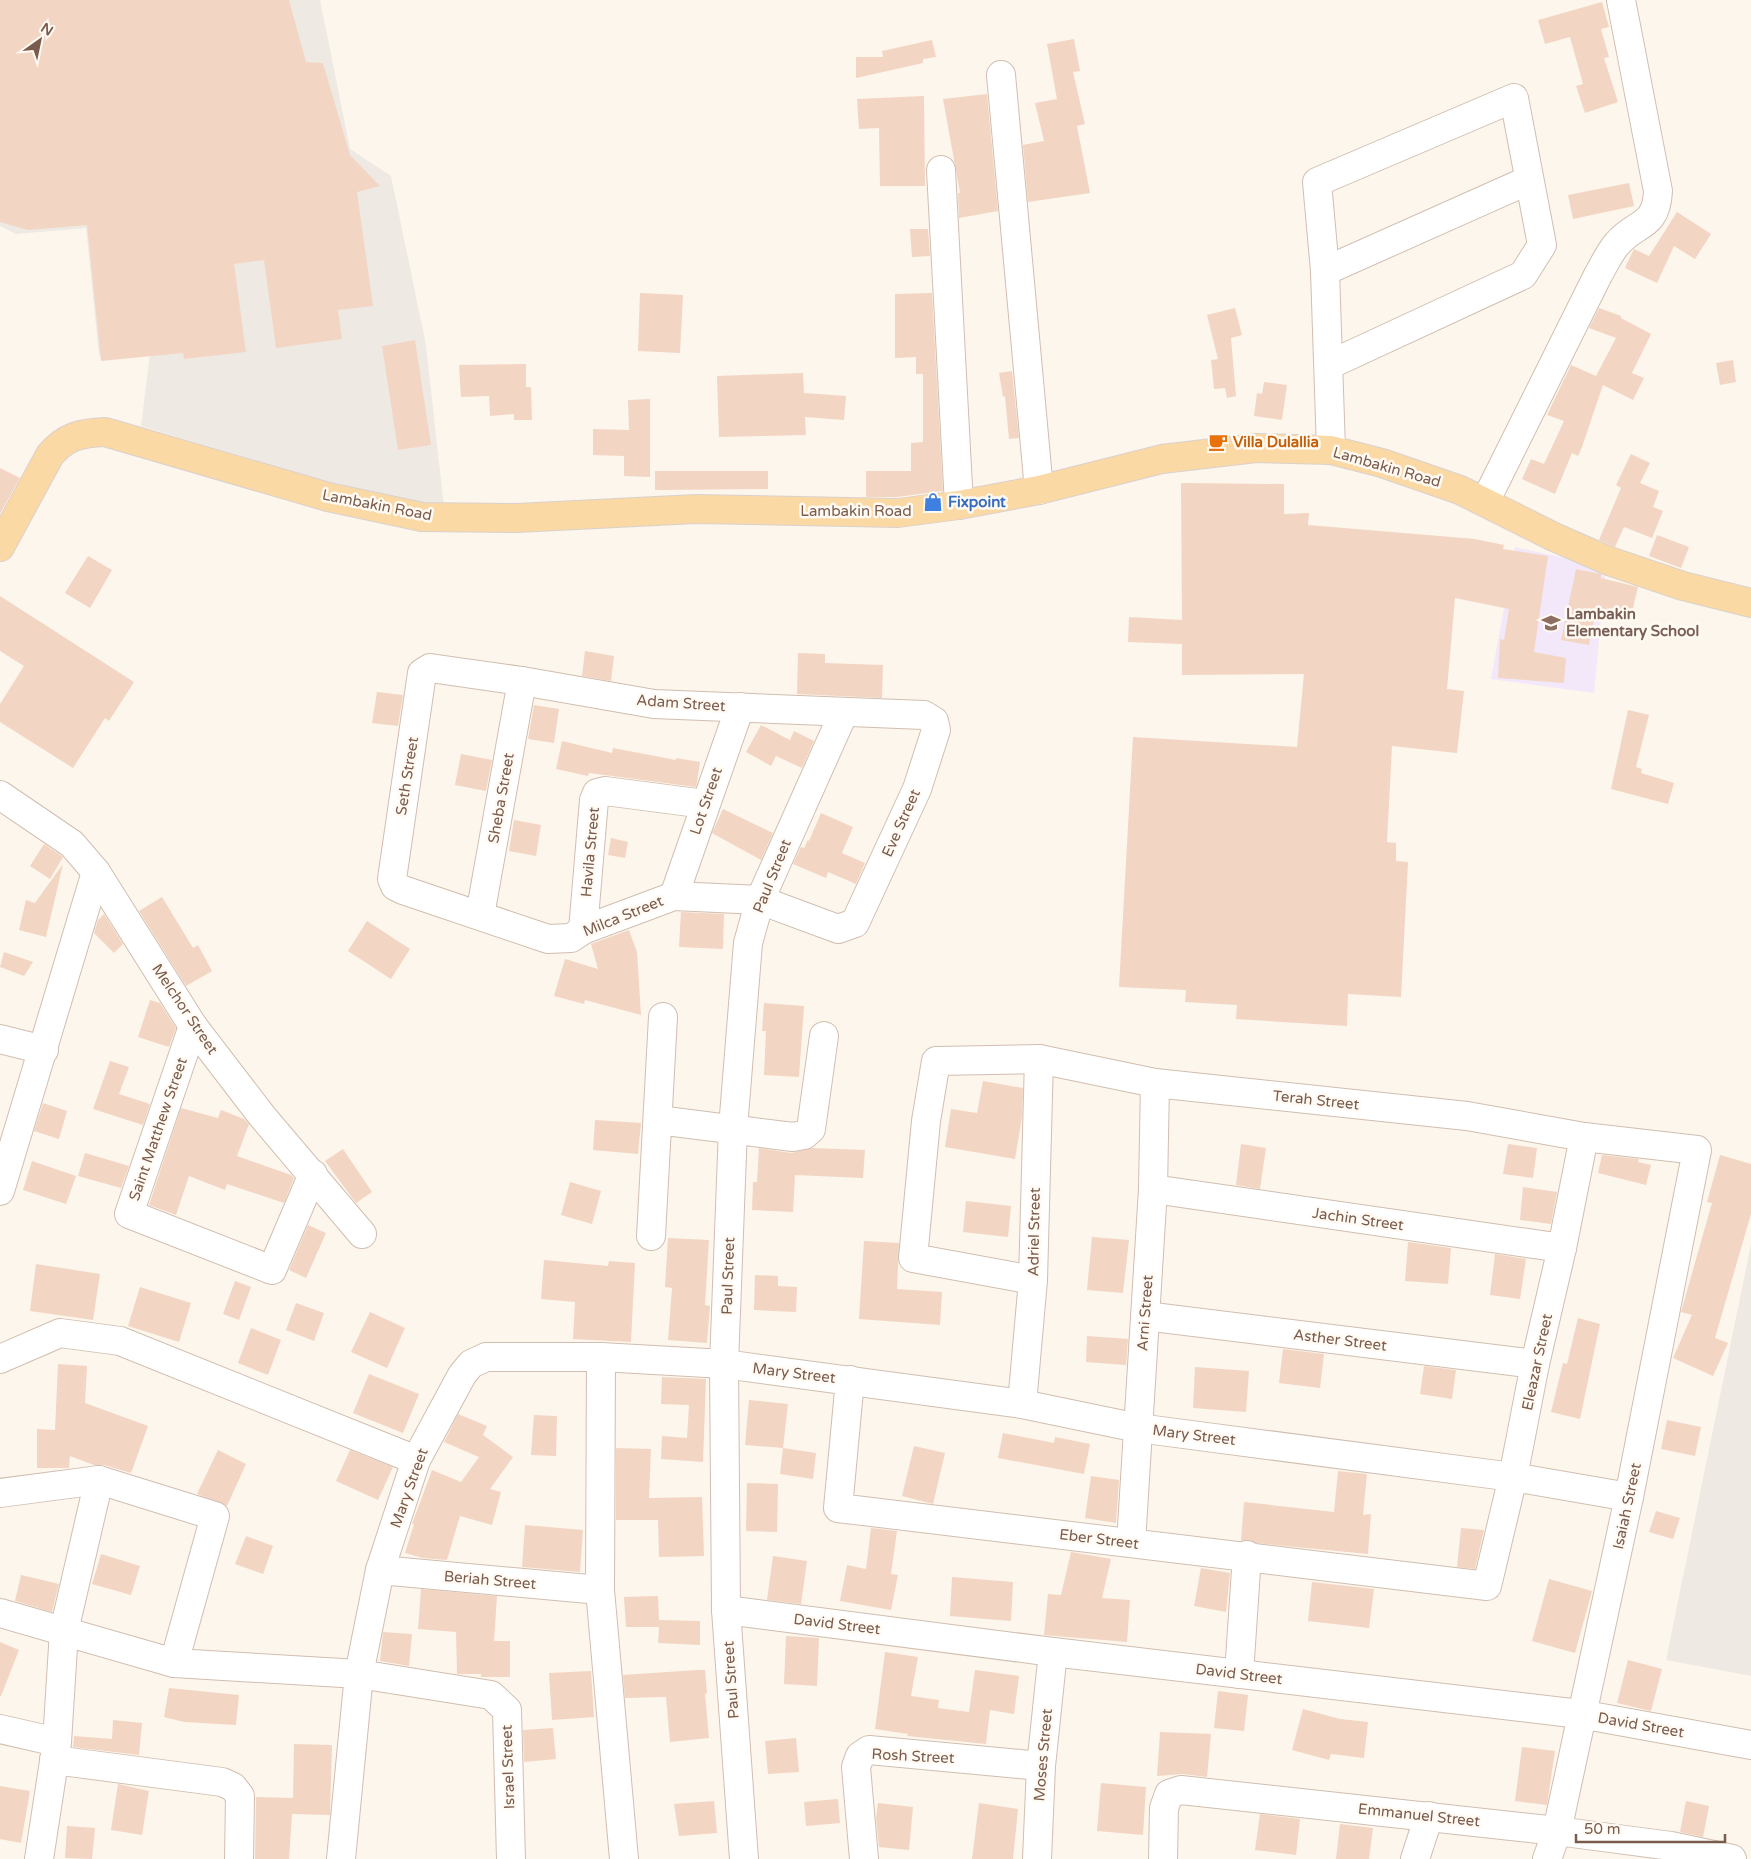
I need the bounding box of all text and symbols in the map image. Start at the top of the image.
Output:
north arrow [15,15,65,65]
text: N [37,19,56,40]
cafe icon: Villa Dulallia [1207,431,1229,453]
place label: Villa Dulallia [1233,433,1319,451]
street label: Lambakin Road [1331,443,1443,491]
street label: Lambakin Road [321,486,433,524]
shop icon: Fixpoint [922,491,944,513]
place label: Fixpoint [948,493,1006,512]
street label: Lambakin Road [800,502,912,520]
place label: Lambakin Elementary School [1566,605,1699,641]
school or university icon: Lambakin Elementary School [1540,612,1562,634]
street label: Adam Street [636,691,727,715]
street label: Seth Street [392,735,422,817]
street label: Sheba Street [484,751,518,845]
street label: Lot Street [686,765,726,837]
street label: Eve Street [878,786,924,860]
street label: Havila Street [577,806,603,898]
street label: Paul Street [749,836,795,915]
street label: Milca Street [580,892,666,940]
street label: Melchor Street [148,960,222,1058]
street label: Saint Matthew Street [125,1055,191,1203]
street label: Terah Street [1272,1087,1360,1114]
street label: Adriel Street [1024,1187,1044,1277]
street label: Jachin Street [1311,1204,1405,1234]
street label: Paul Street [718,1237,738,1315]
street label: Arni Street [1133,1274,1157,1352]
street label: Eleazar Street [1518,1312,1556,1412]
street label: Asther Street [1292,1325,1388,1355]
street label: Mary Street [751,1359,837,1387]
street label: Mary Street [1151,1421,1237,1449]
street label: Mary Street [386,1445,432,1530]
street label: Isaiah Street [1609,1461,1645,1551]
street label: Eber Street [1058,1525,1140,1553]
street label: Beriah Street [443,1567,537,1593]
street label: David Street [793,1610,882,1638]
street label: Paul Street [719,1640,743,1719]
street label: David Street [1195,1660,1284,1688]
street label: Moses Street [1030,1708,1056,1802]
street label: David Street [1596,1709,1686,1741]
street label: Israel Street [498,1724,518,1810]
street label: Rosh Street [871,1745,955,1767]
street label: Emmanuel Street [1357,1800,1481,1830]
scale bar [1576,1812,1725,1844]
text: 50 m [1584,1820,1621,1838]

